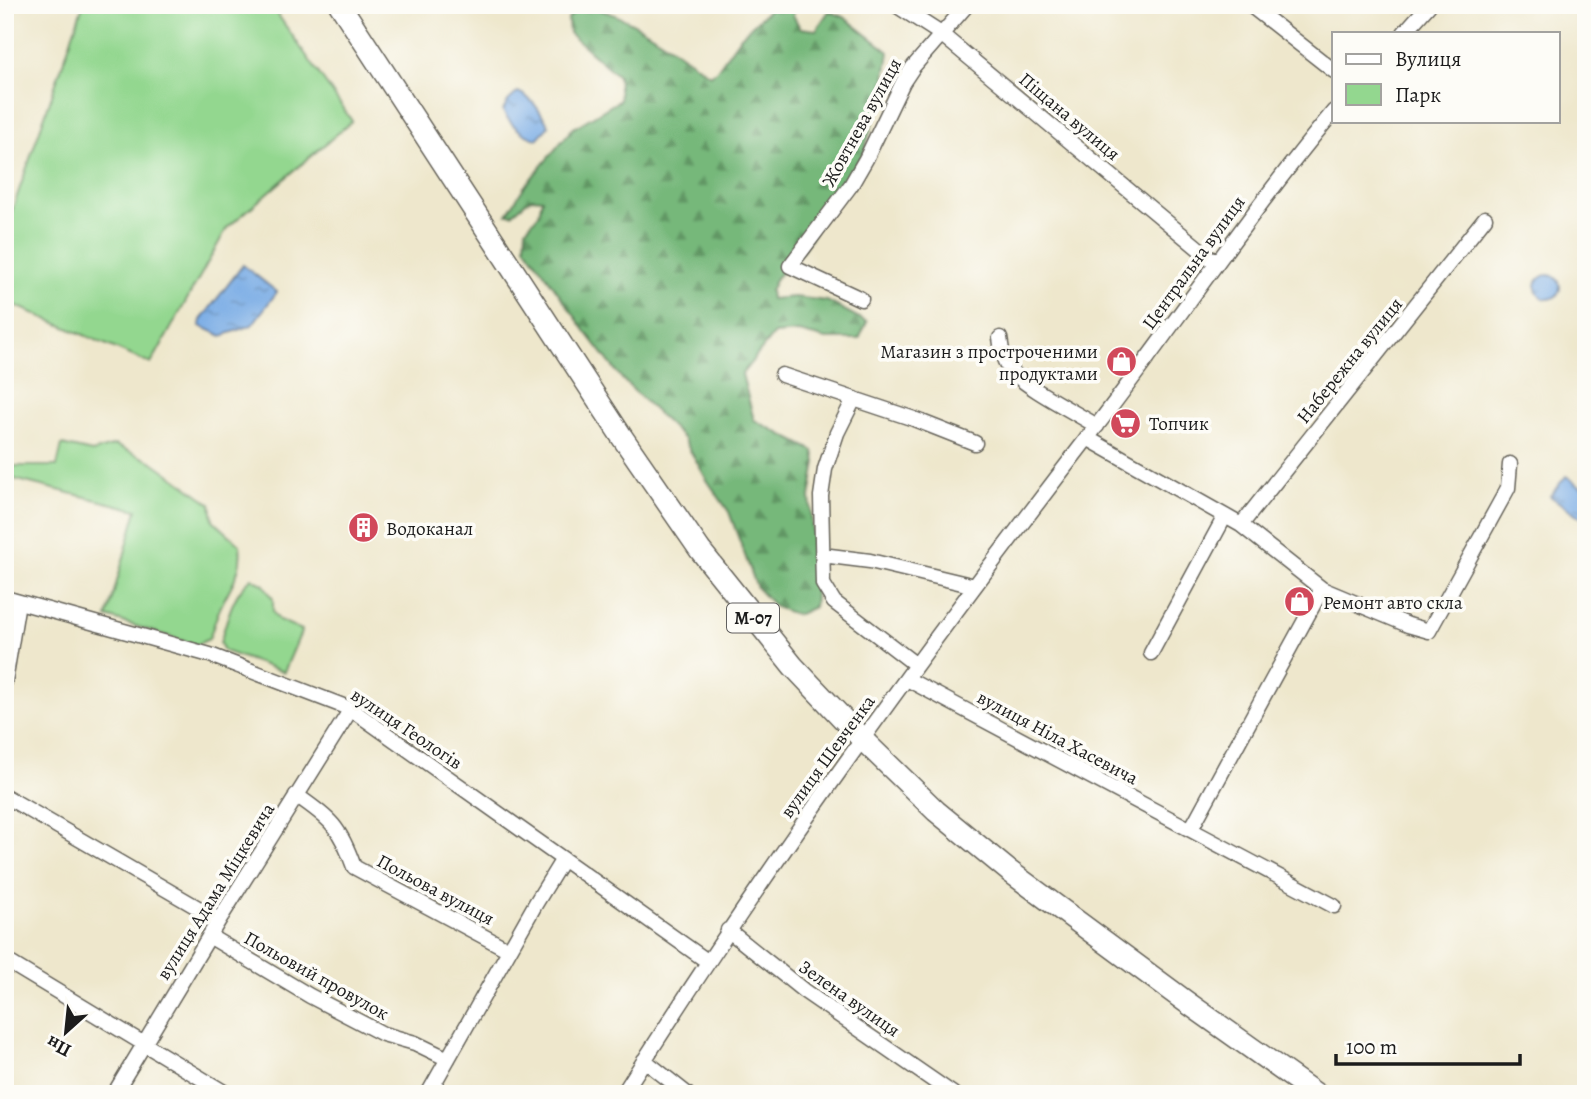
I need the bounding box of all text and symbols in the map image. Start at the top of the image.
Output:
legend [1332,32,1560,122]
text: Вулиця [1395,45,1461,73]
street label: Жовтнева вулиця [816,54,908,191]
street label: Піщана вулиця [1013,67,1125,167]
text: Парк [1395,81,1441,109]
street label: Центральна вулиця [1136,190,1251,335]
street label: Набережна вулиця [1291,292,1409,429]
place label: Магазин з простроченими продуктами [880,339,1098,387]
shop icon: Магазин з простроченими продуктами [1104,345,1138,379]
supermarket icon: Топчик [1109,406,1143,440]
place label: Топчик [1149,411,1209,437]
building icon: Водоканал [346,511,380,545]
place label: Водоканал [386,516,473,542]
shop icon: Ремонт авто скла [1283,585,1317,619]
place label: Ремонт авто скла [1323,590,1463,616]
road number: М-07 [727,604,779,632]
street label: вулиця Геологів [346,682,467,776]
street label: вулиця Ніла Хасевича [972,684,1143,791]
street label: вулиця Шевченка [774,690,881,823]
street label: вулиця Адама Міцкевича [151,798,281,985]
street label: Польова вулиця [372,848,499,932]
street label: Польовий провулок [239,925,394,1027]
street label: Зелена вулиця [794,954,905,1043]
north arrow [32,998,102,1068]
scale bar [1336,1022,1519,1066]
text: Пн [42,1029,76,1063]
text: 100 m [1346,1033,1397,1061]

